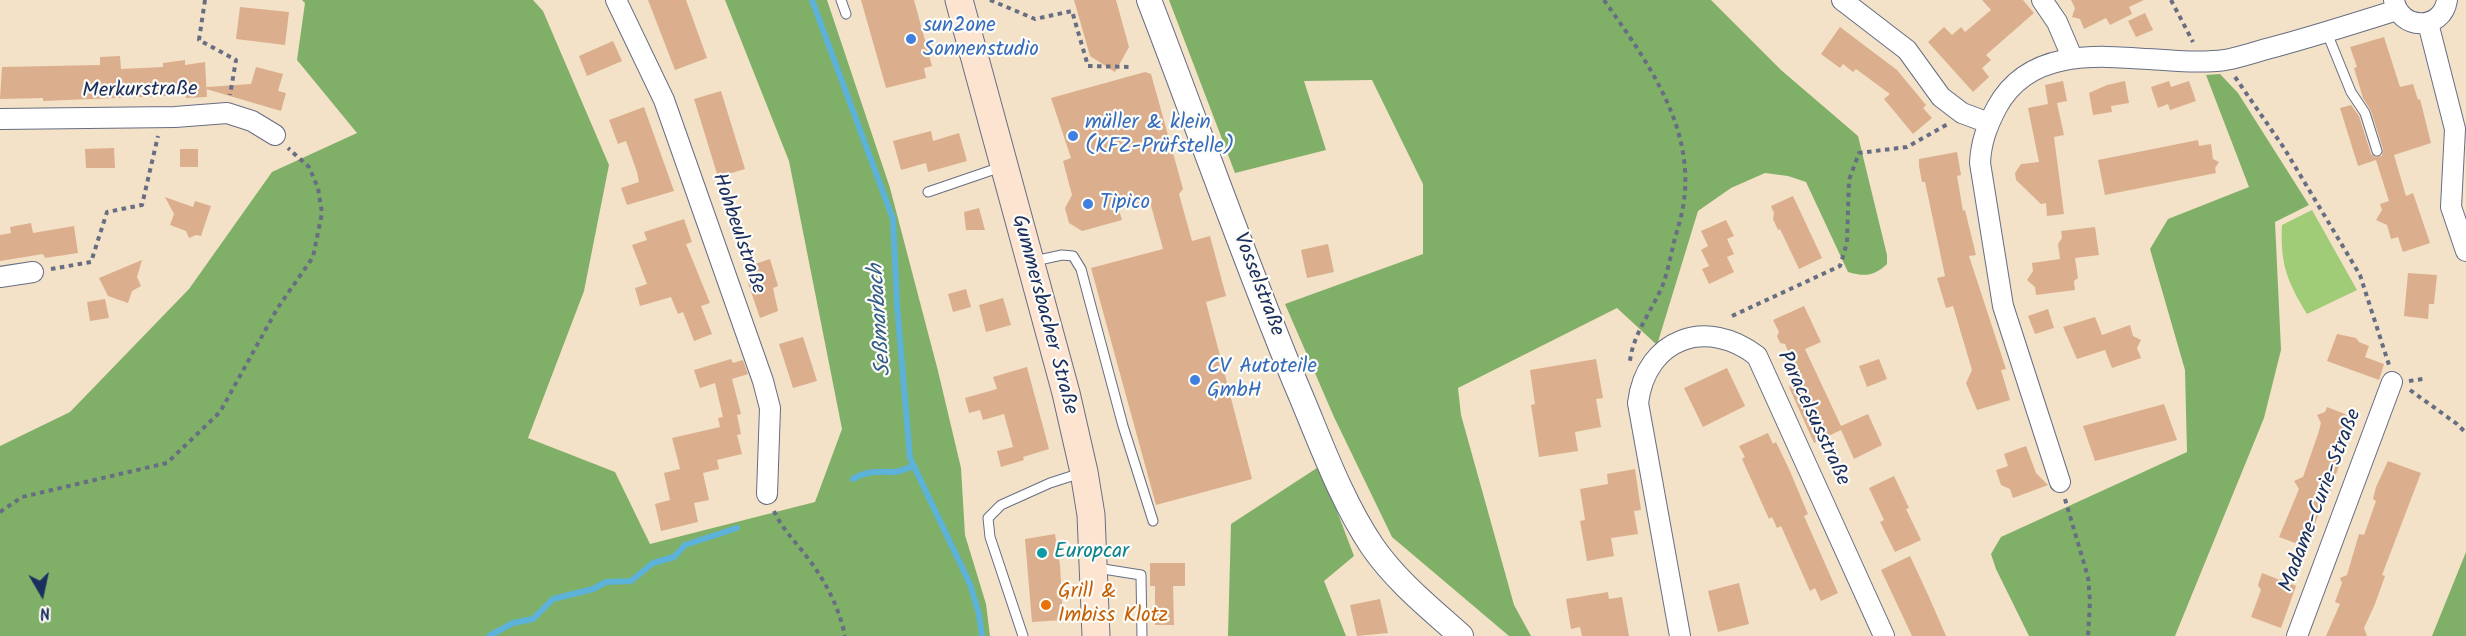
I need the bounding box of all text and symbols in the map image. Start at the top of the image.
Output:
place label: sun2one Sonnenstudio [923,14,1039,64]
marker: sun2one Sonnenstudio [904,32,918,46]
street label: Merkurstraße [82,78,198,106]
place label: müller & klein (KFZ-Prüfstelle) [1085,111,1234,161]
marker: müller & klein (KFZ-Prüfstelle) [1066,129,1080,143]
street label: Hohbeulstraße [705,170,769,298]
place label: Tipico [1100,191,1150,217]
marker: Tipico [1081,197,1095,211]
street label: Gummersbacher Straße [1004,212,1082,418]
street label: Vosselstraße [1226,230,1288,340]
water label: Seßmarbach [865,263,899,377]
street label: Paracelsusstraße [1770,348,1854,490]
place label: CV Autoteile GmbH [1207,355,1317,405]
marker: CV Autoteile GmbH [1188,373,1202,387]
street label: Madame-Curie-Straße [2275,406,2369,596]
place label: Europcar [1054,540,1129,566]
marker: Europcar [1035,546,1049,560]
north arrow [12,564,72,624]
place label: Grill & Imbiss Klotz [1058,580,1168,630]
marker: Grill & Imbiss Klotz [1039,598,1053,612]
text: N [38,599,52,625]

